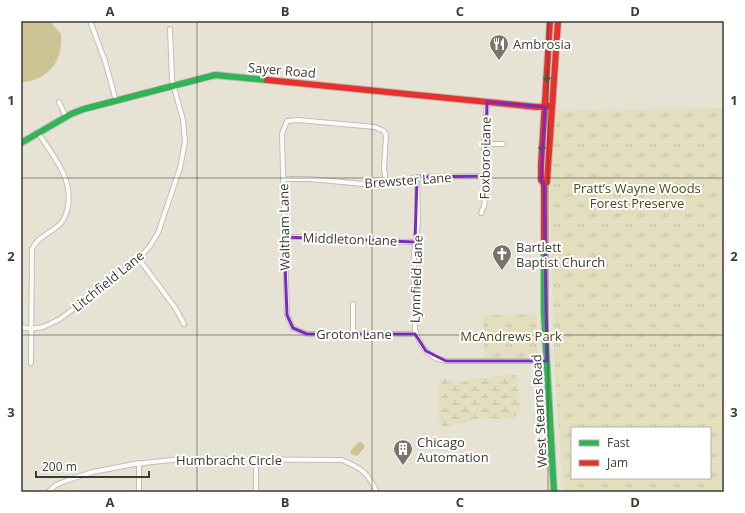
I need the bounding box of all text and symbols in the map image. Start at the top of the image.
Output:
text: A [106,2,115,20]
text: B [281,2,290,20]
text: C [456,2,464,20]
text: D [630,2,640,20]
restaurant icon: Ambrosia [488,33,510,61]
place label: Ambrosia [513,35,571,53]
street label: Sayer Road [247,58,317,82]
one-way arrow [543,69,550,82]
text: 1 [7,91,15,109]
text: 1 [730,91,738,109]
street label: Foxboro Lane [475,116,495,200]
one-way arrow [539,139,546,152]
street label: Brewster Lane [364,168,452,192]
park label: Pratt’s Wayne Woods Forest Preserve [573,179,701,212]
street label: Waltham Lane [274,183,294,271]
street label: Middleton Lane [302,228,398,250]
street label: Lynnfield Lane [405,235,427,323]
place label: Bartlett Baptist Church [516,238,605,271]
church icon: Bartlett Baptist Church [491,243,513,271]
street label: Litchfield Lane [68,246,148,316]
text: 2 [7,247,15,265]
text: 2 [730,247,738,265]
street label: Groton Lane [316,325,392,343]
park label: McAndrews Park [460,327,562,345]
street label: West Stearns Road [527,354,551,468]
text: 3 [7,403,15,421]
text: 3 [730,403,738,421]
legend [571,427,711,479]
place label: Chicago Automation [417,433,489,466]
text: Fast [607,434,630,451]
building icon: Chicago Automation [392,438,414,466]
street label: Humbracht Circle [176,451,282,469]
scale bar [36,453,149,479]
text: Jam [606,454,628,471]
text: 200 m [42,458,77,475]
text: A [106,493,115,511]
text: B [281,493,290,511]
text: C [456,493,464,511]
text: D [630,493,640,511]

